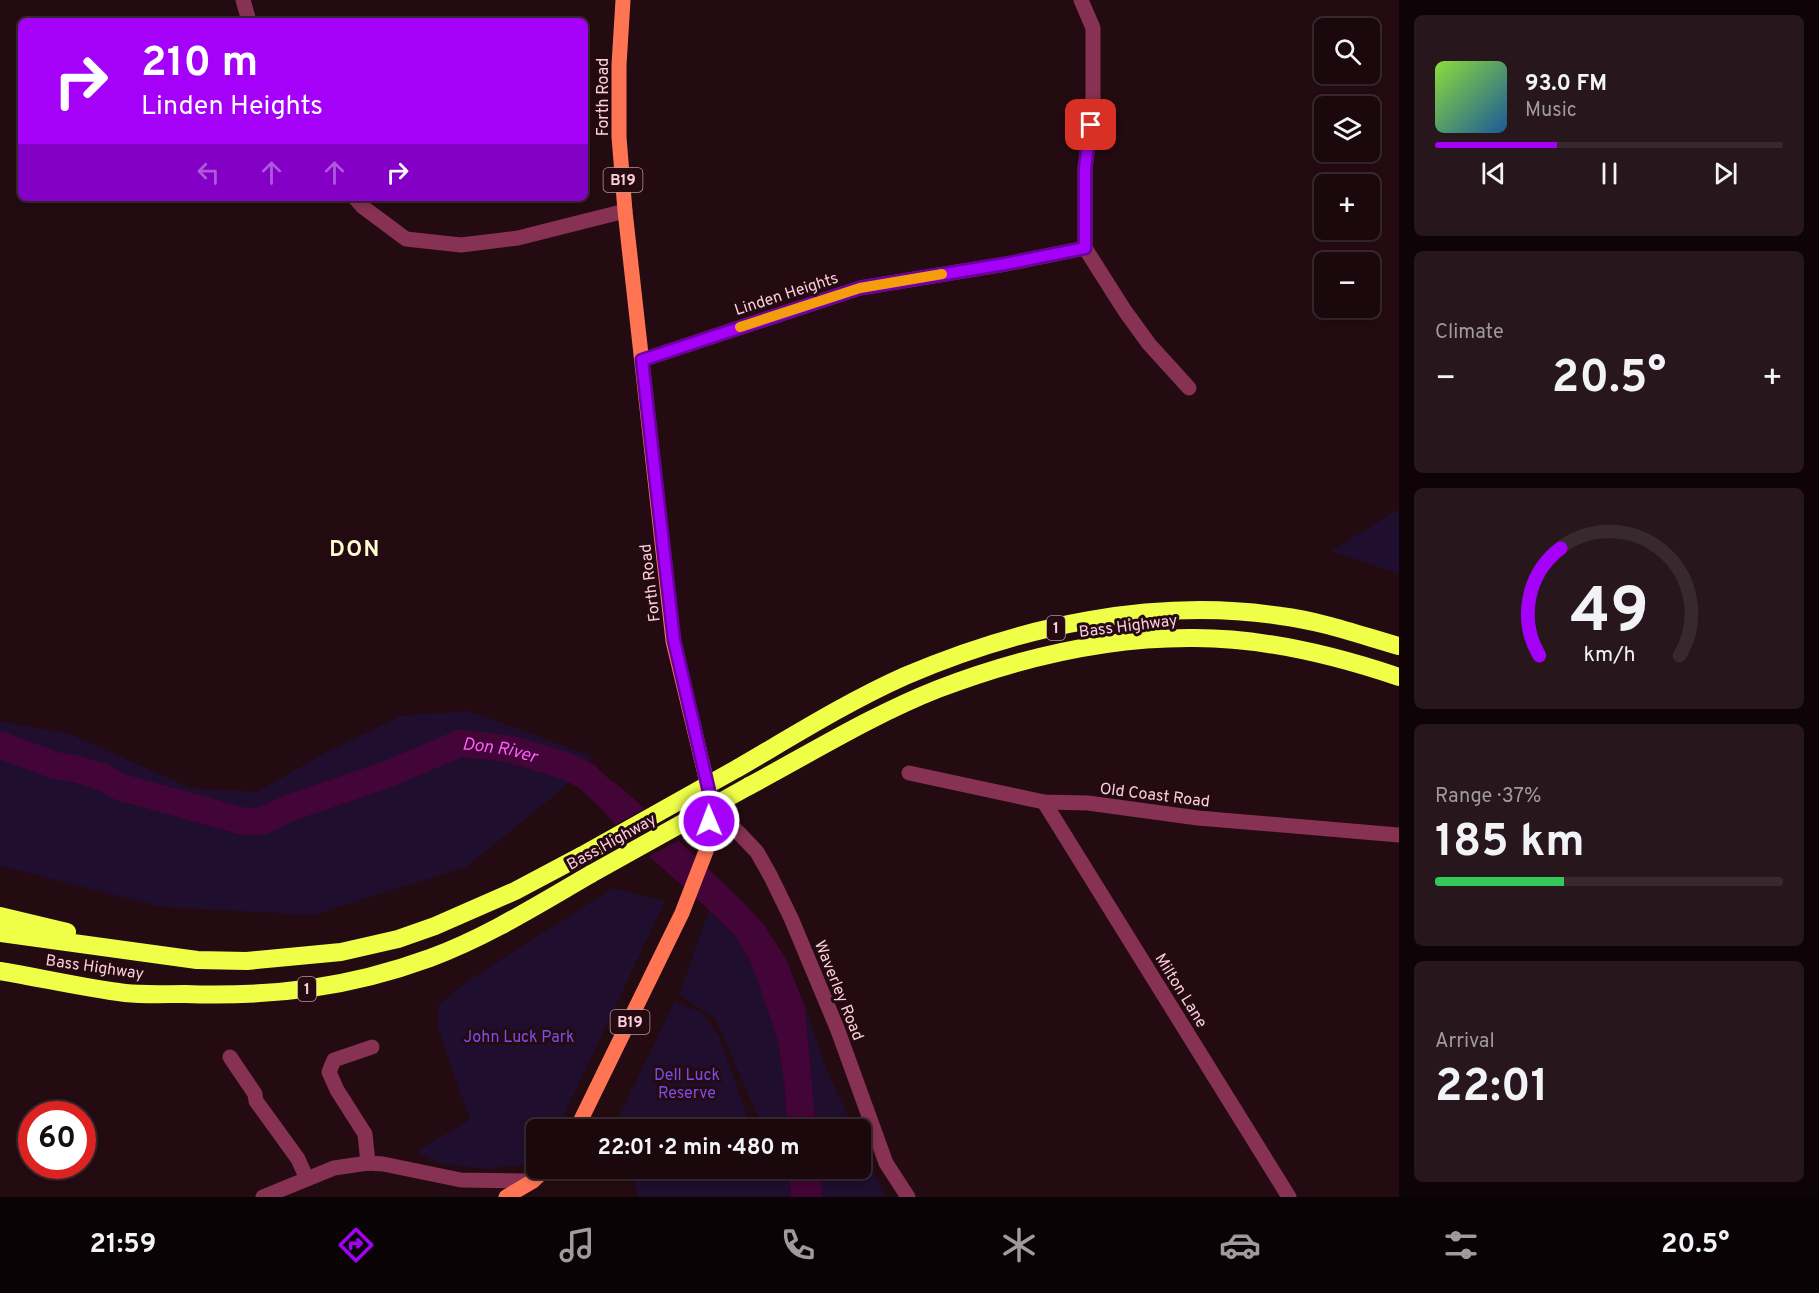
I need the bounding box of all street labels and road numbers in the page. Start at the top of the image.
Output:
street label: Forth Road [594,58,614,136]
road number: B19 [604,168,642,192]
street label: Linden Heights [732,269,841,321]
street label: Forth Road [636,543,666,623]
street label: Bass Highway [1078,611,1179,643]
road number: 1 [1047,616,1065,640]
street label: Old Coast Road [1099,779,1211,813]
street label: Bass Highway [564,810,660,876]
street label: Waverley Road [809,938,867,1044]
street label: Milton Lane [1150,950,1211,1032]
street label: Bass Highway [44,951,145,985]
road number: 1 [298,977,316,1001]
road number: B19 [610,1010,650,1034]

